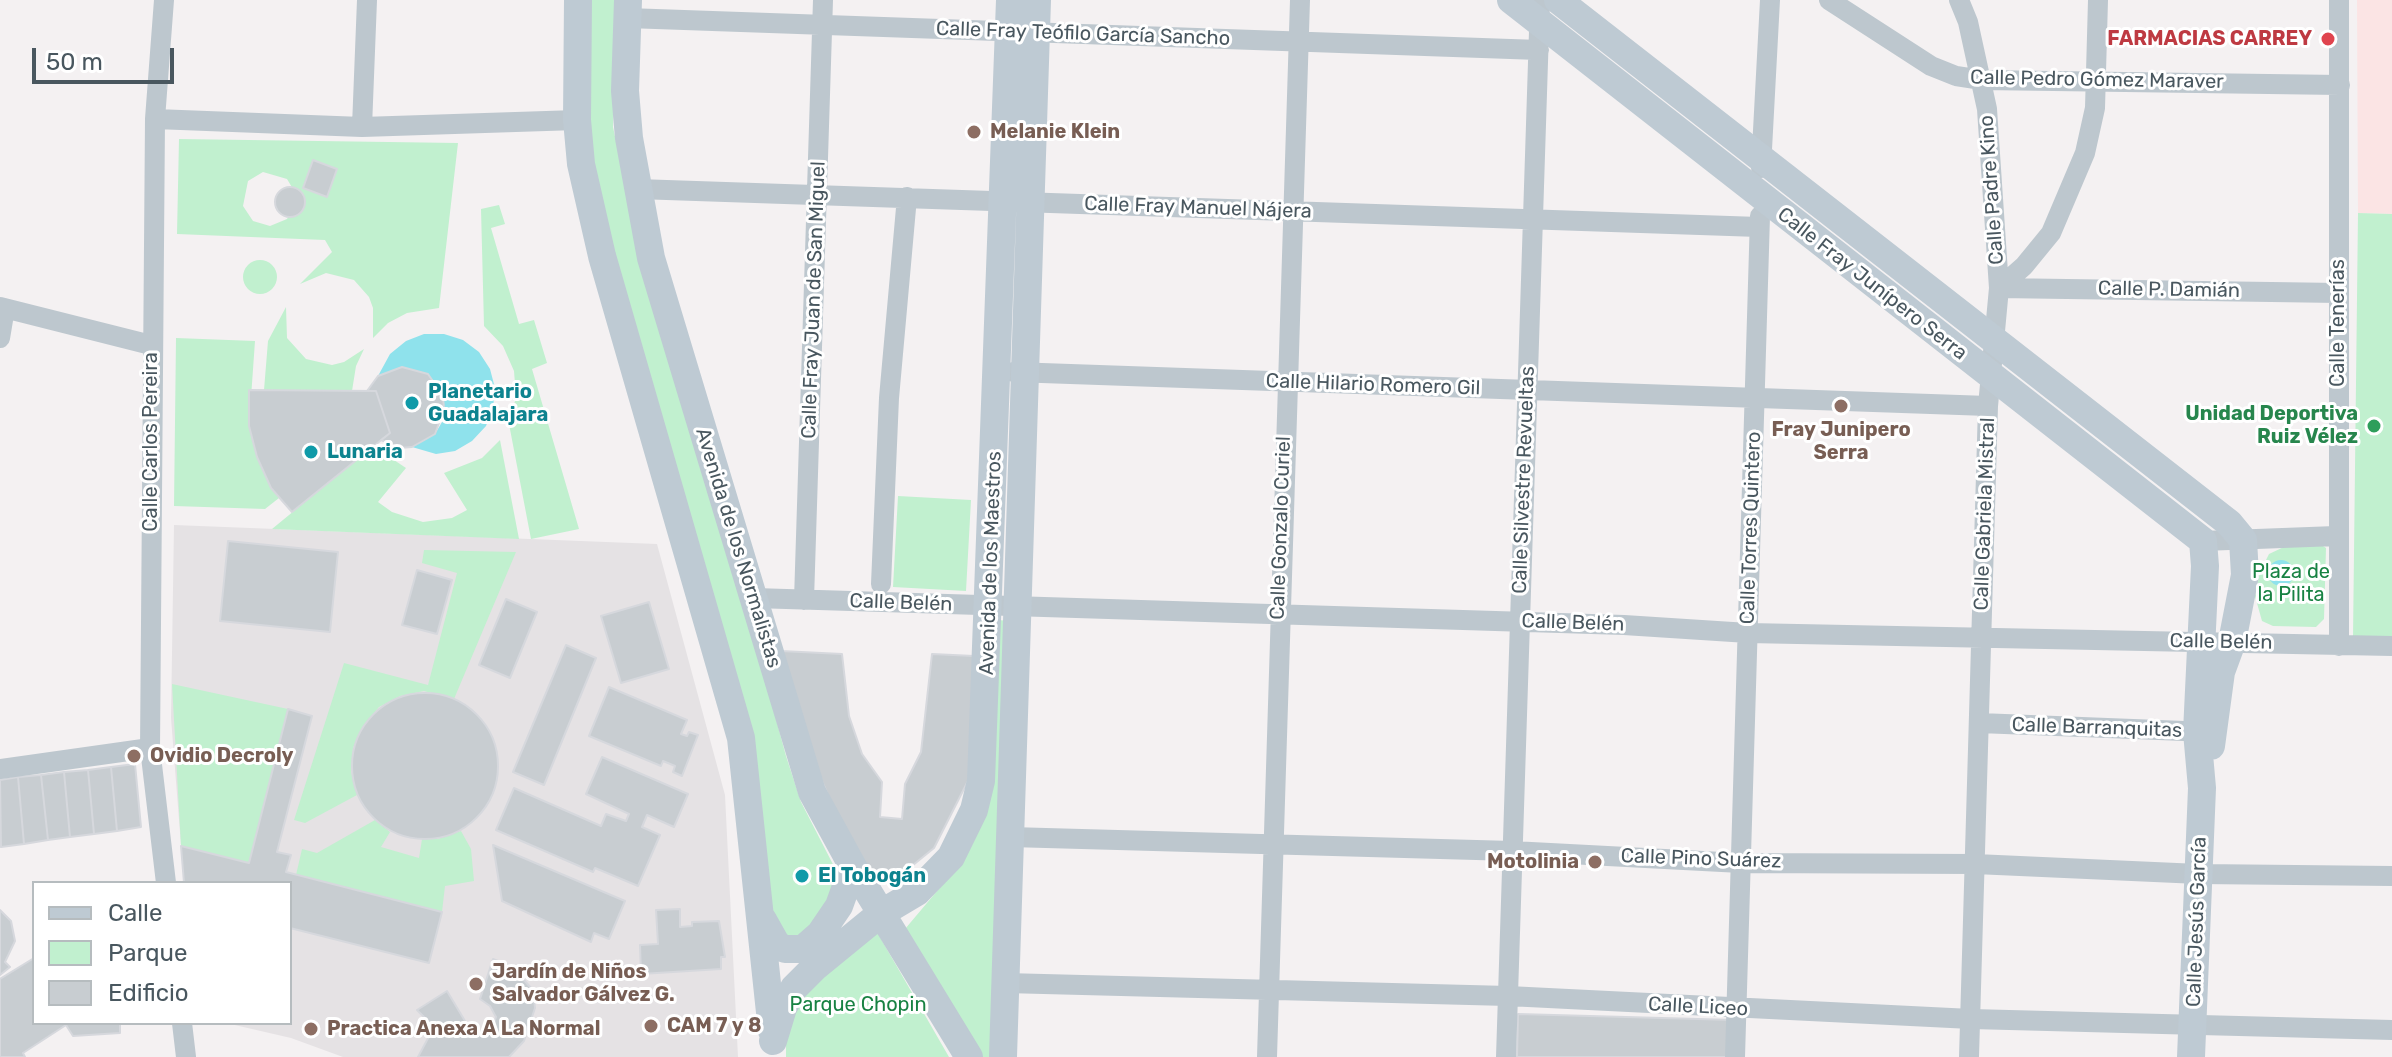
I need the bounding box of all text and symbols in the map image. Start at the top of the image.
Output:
street label: Calle Fray Teófilo García Sancho [935,17,1231,51]
place label: FARMACIAS CARREY [2107,27,2312,51]
marker: FARMACIAS CARREY [2319,30,2337,48]
scale bar [36,32,178,82]
text: 50 m [46,48,103,76]
street label: Calle Pedro Gómez Maraver [1970,66,2224,94]
street label: Calle Padre Kino [1975,114,2009,266]
place label: Melanie Klein [990,120,1120,144]
marker: Melanie Klein [965,123,983,141]
street label: Calle Fray Juan de San Miguel [797,161,831,439]
street label: Calle Fray Manuel Nájera [1084,192,1312,224]
street label: Calle Fray Junípero Serra [1772,203,1972,365]
street label: Calle Tenerías [2326,259,2350,387]
street label: Calle P. Damián [2098,277,2240,303]
street label: Calle Carlos Pereira [139,352,163,532]
street label: Calle Silvestre Revueltas [1508,366,1540,594]
street label: Calle Hilario Romero Gil [1265,369,1481,401]
place label: Planetario Guadalajara [428,380,548,427]
marker: Planetario Guadalajara [403,394,421,412]
marker: Fray Junipero Serra [1832,397,1850,415]
place label: Unidad Deportiva Ruiz Vélez [2185,402,2358,449]
street label: Calle Gabriela Mistral [1970,417,2000,611]
marker: Unidad Deportiva Ruiz Vélez [2365,417,2383,435]
place label: Fray Junipero Serra [1771,418,1911,465]
street label: Avenida de los Normalistas [690,425,786,671]
street label: Calle Torres Quintero [1736,431,1766,625]
street label: Calle Gonzalo Curiel [1266,436,1296,620]
place label: Lunaria [327,440,403,464]
marker: Lunaria [302,443,320,461]
street label: Avenida de los Maestros [975,451,1007,675]
park label: Plaza de la Pilita [2252,560,2330,607]
street label: Calle Belén [849,589,953,617]
street label: Calle Belén [1521,609,1625,637]
street label: Calle Belén [2169,629,2273,655]
street label: Calle Barranquitas [2011,713,2183,743]
place label: Ovidio Decroly [150,744,294,768]
marker: Ovidio Decroly [125,747,143,765]
street label: Calle Jesús García [2182,836,2212,1008]
street label: Calle Pino Suárez [1620,844,1782,874]
place label: Motolinia [1487,850,1579,874]
marker: Motolinia [1586,853,1604,871]
place label: El Tobogán [818,864,926,888]
marker: El Tobogán [793,867,811,885]
legend [32,881,292,1025]
text: Calle [108,899,162,927]
text: Parque [108,939,187,967]
place label: Jardín de Niños Salvador Gálvez G. [492,960,675,1007]
marker: Jardín de Niños Salvador Gálvez G. [467,975,485,993]
text: Edificio [108,979,189,1007]
street label: Calle Liceo [1647,992,1749,1022]
park label: Parque Chopin [790,993,926,1017]
place label: CAM 7 y 8 [667,1014,761,1038]
place label: Practica Anexa A La Normal [327,1017,600,1041]
marker: CAM 7 y 8 [642,1017,660,1035]
marker: Practica Anexa A La Normal [302,1020,320,1038]

